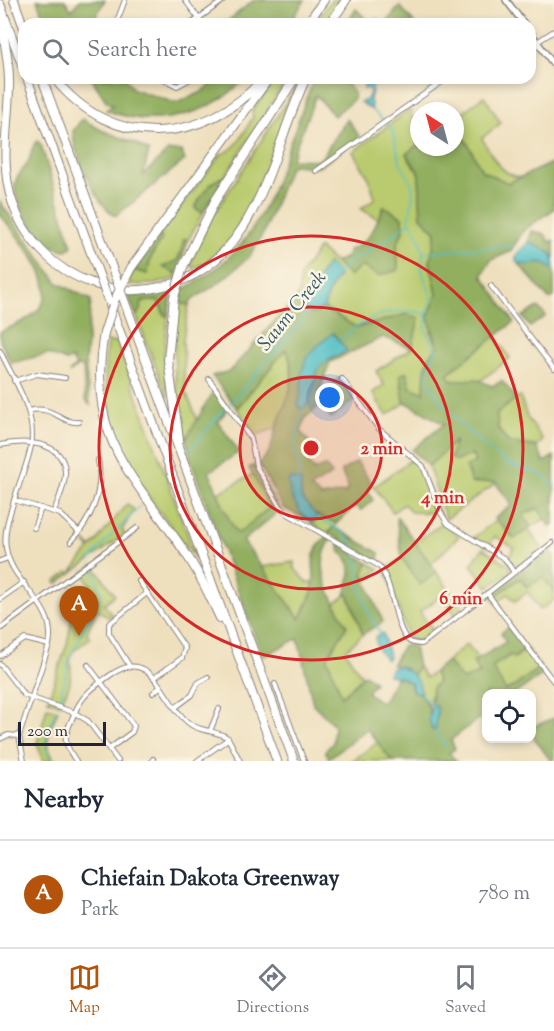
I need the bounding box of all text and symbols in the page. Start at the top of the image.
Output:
search box [18,18,536,84]
icon: search [39,35,72,68]
text: Search here [87,35,197,67]
north arrow [410,102,464,156]
water label: Saum Creek [252,265,334,358]
your location [315,383,344,412]
text: 2 min [361,437,404,463]
centre of rings [301,438,321,458]
text: 4 min [420,486,465,512]
pin: A [60,586,98,636]
text: 6 min [439,587,483,613]
map controls [482,689,536,743]
button: locate [482,689,536,743]
scale bar [18,719,106,746]
text: 200 m [27,721,68,744]
text: Nearby [24,782,104,819]
text: Chiefain Dakota Greenway [81,864,340,896]
text: A [35,880,52,909]
text: 780 m [479,880,530,909]
text: Park [81,896,119,925]
tab: Map [68,961,101,1020]
tab: Directions [237,961,309,1020]
tab: Saved [445,961,486,1020]

